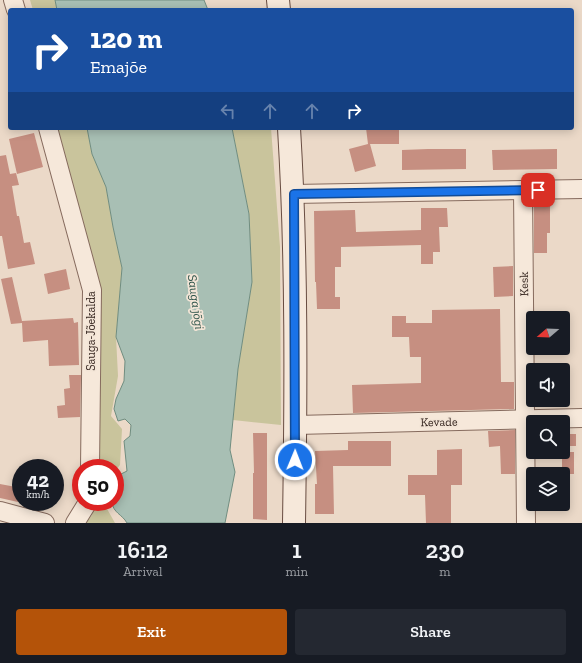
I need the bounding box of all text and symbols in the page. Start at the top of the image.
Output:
text: 120 m [90,22,162,55]
icon: right [24,24,76,76]
text: Emajõe [90,56,147,78]
icon: left [217,100,239,122]
icon: ahead [259,100,281,122]
icon: ahead [301,100,323,122]
icon: right [343,100,365,122]
pin [521,173,555,207]
icon: arrive [527,179,549,201]
street label: Kesk [517,271,531,296]
water label: Sauga jõgi [185,273,207,331]
street label: Sauga-Jõekalda [84,291,98,371]
north arrow [526,311,570,355]
map controls [526,311,570,511]
button: sound [526,363,570,407]
street label: Kevade [420,415,458,429]
button: search [526,415,570,459]
position arrow [274,439,316,481]
speed limit sign: 50 [72,459,124,511]
button: layers [526,467,570,511]
text: 42 [27,468,49,492]
text: km/h [27,489,49,501]
text: 16:12 [118,535,168,564]
text: 1 [292,535,301,564]
text: 230 [425,535,464,564]
text: Arrival [123,564,162,579]
text: min [286,564,308,579]
text: m [439,564,451,579]
button: Exit [16,609,287,655]
button: Share [295,609,566,655]

